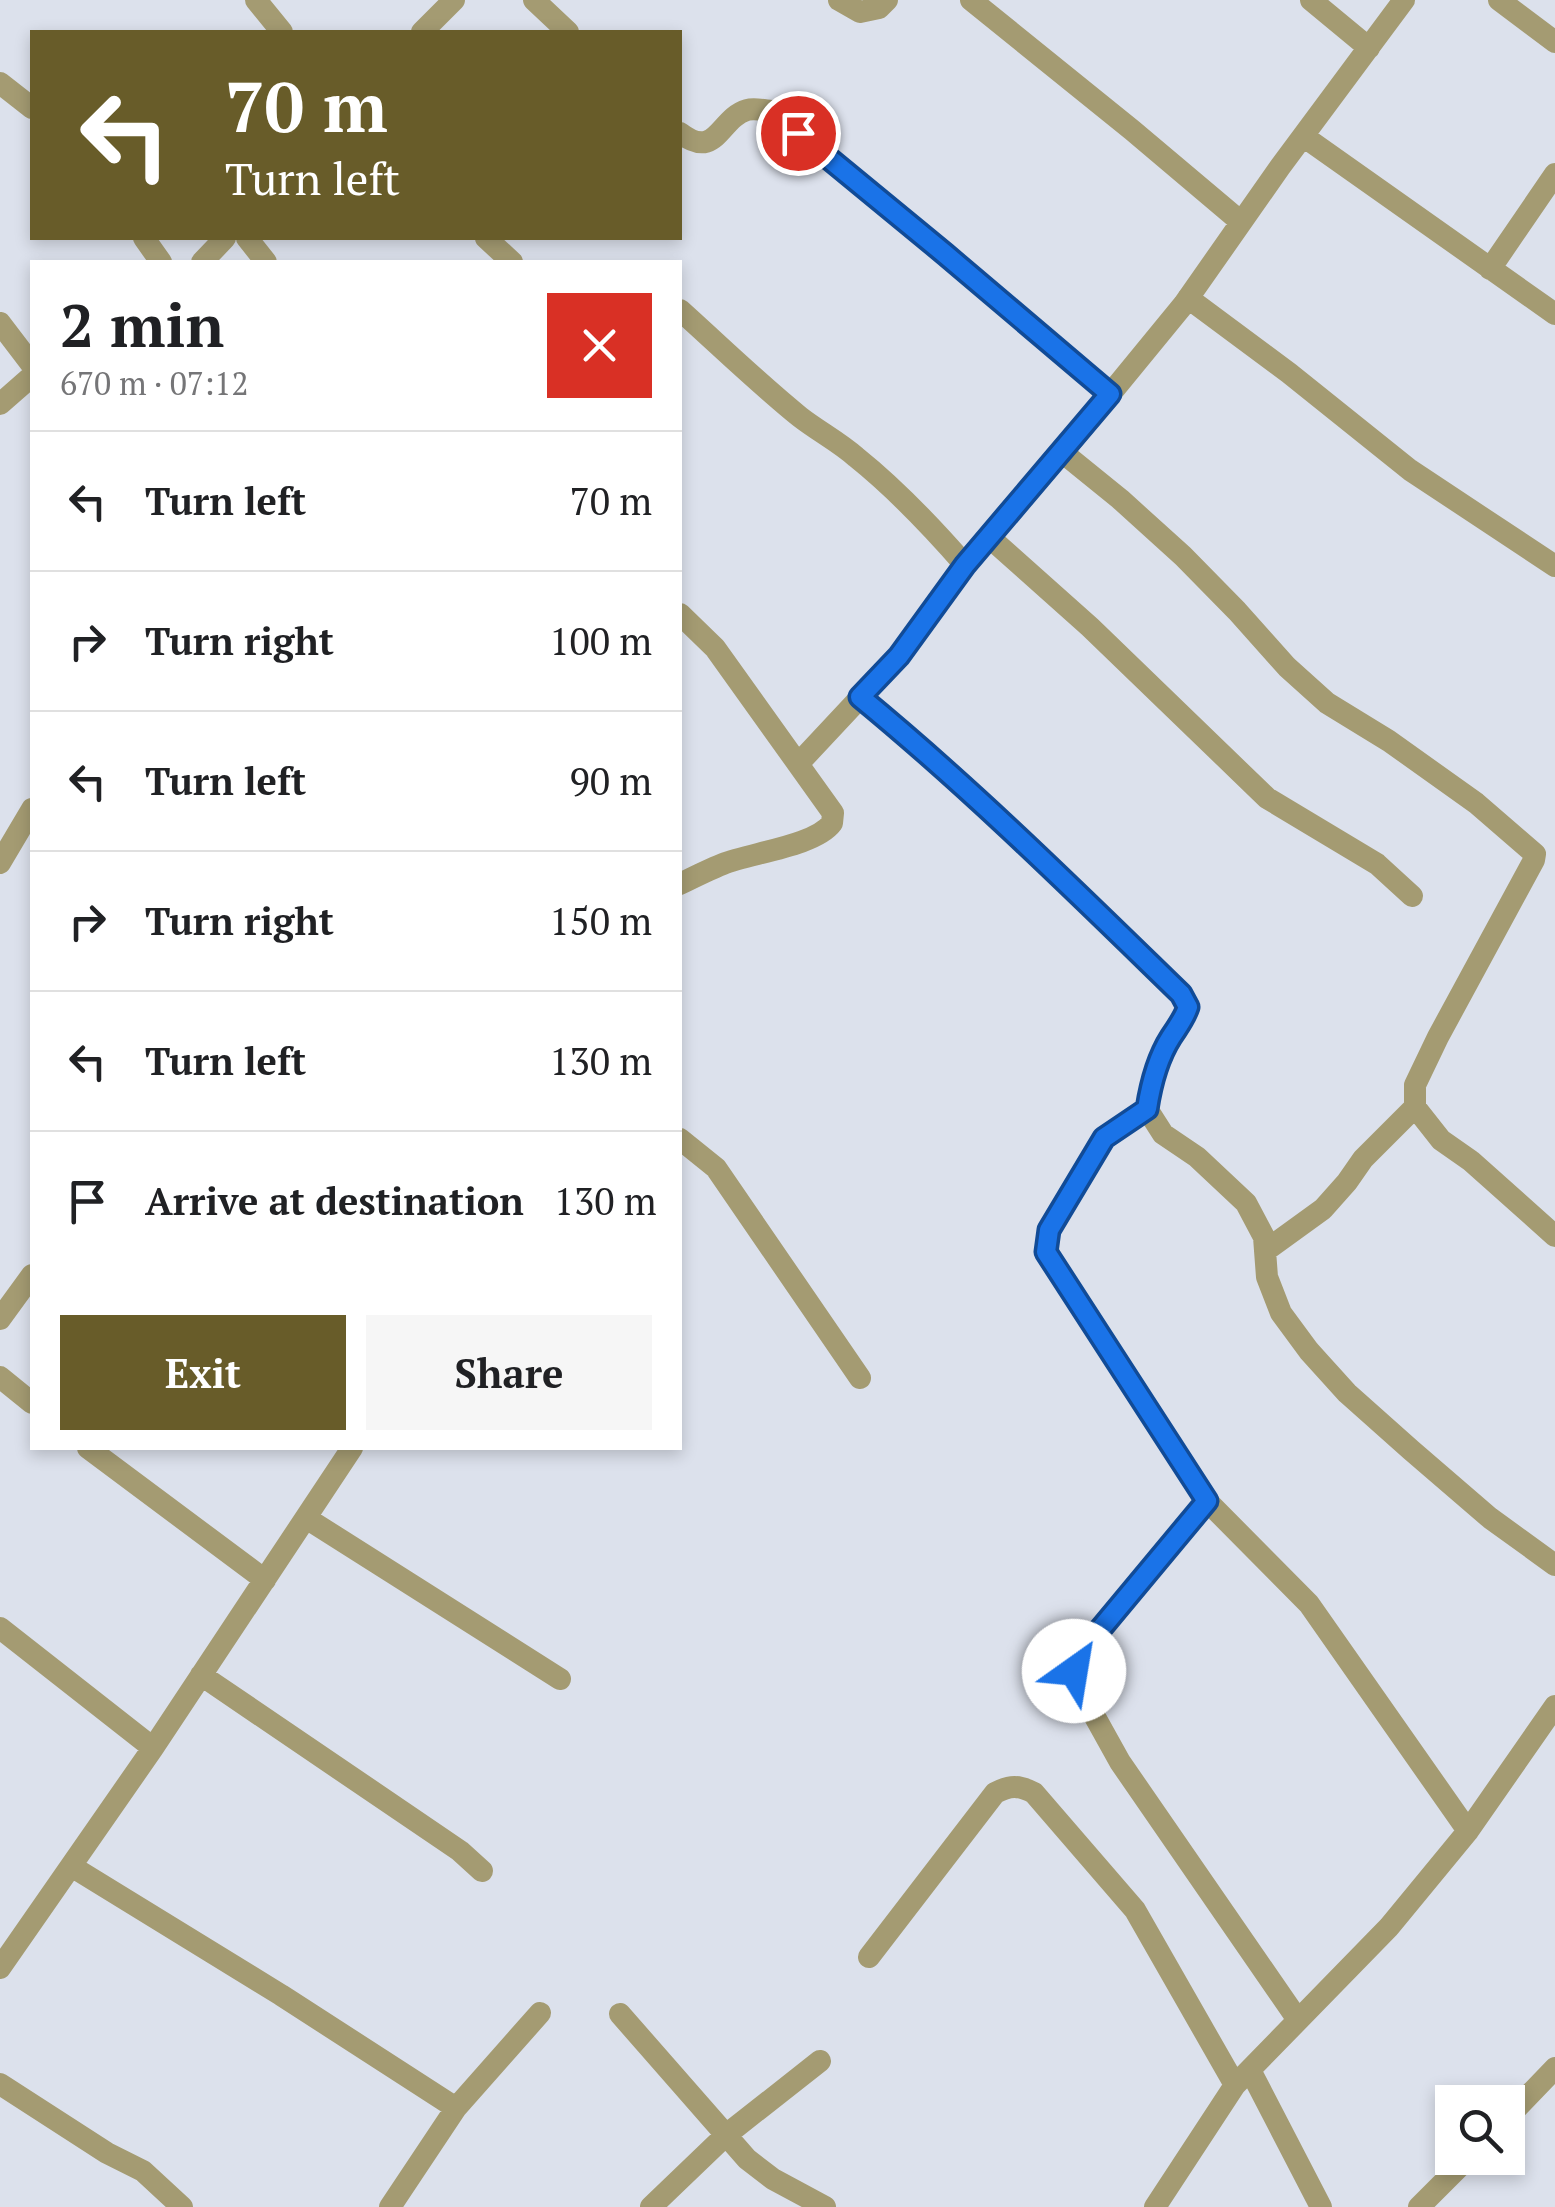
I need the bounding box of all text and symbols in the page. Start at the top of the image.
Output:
text: 70 m [225,59,388,152]
icon: left [60,70,190,200]
pin [756,91,841,176]
icon: arrive [771,106,826,161]
text: Turn left [225,148,400,208]
text: 2 min [60,285,224,364]
button: close [547,293,652,398]
text: 670 m · 07:12 [60,362,248,404]
icon: left [60,474,115,529]
text: Turn left [145,476,306,526]
text: 70 m [569,476,652,526]
icon: right [60,614,115,669]
text: Turn right [145,616,334,666]
text: 100 m [549,616,652,666]
icon: left [60,754,115,809]
text: Turn left [145,756,306,806]
text: 90 m [569,756,652,806]
icon: right [60,894,115,949]
text: Turn right [145,896,334,946]
text: 150 m [549,896,652,946]
icon: left [60,1034,115,1089]
text: Turn left [145,1036,306,1086]
text: 130 m [549,1036,652,1086]
icon: arrive [60,1174,115,1229]
text: Arrive at destination [145,1176,524,1226]
text: 130 m [554,1176,657,1226]
button: Exit [60,1315,346,1430]
button: Share [366,1315,652,1430]
position arrow [1022,1619,1126,1723]
map controls [1435,2085,1525,2175]
button: search [1435,2085,1525,2175]

